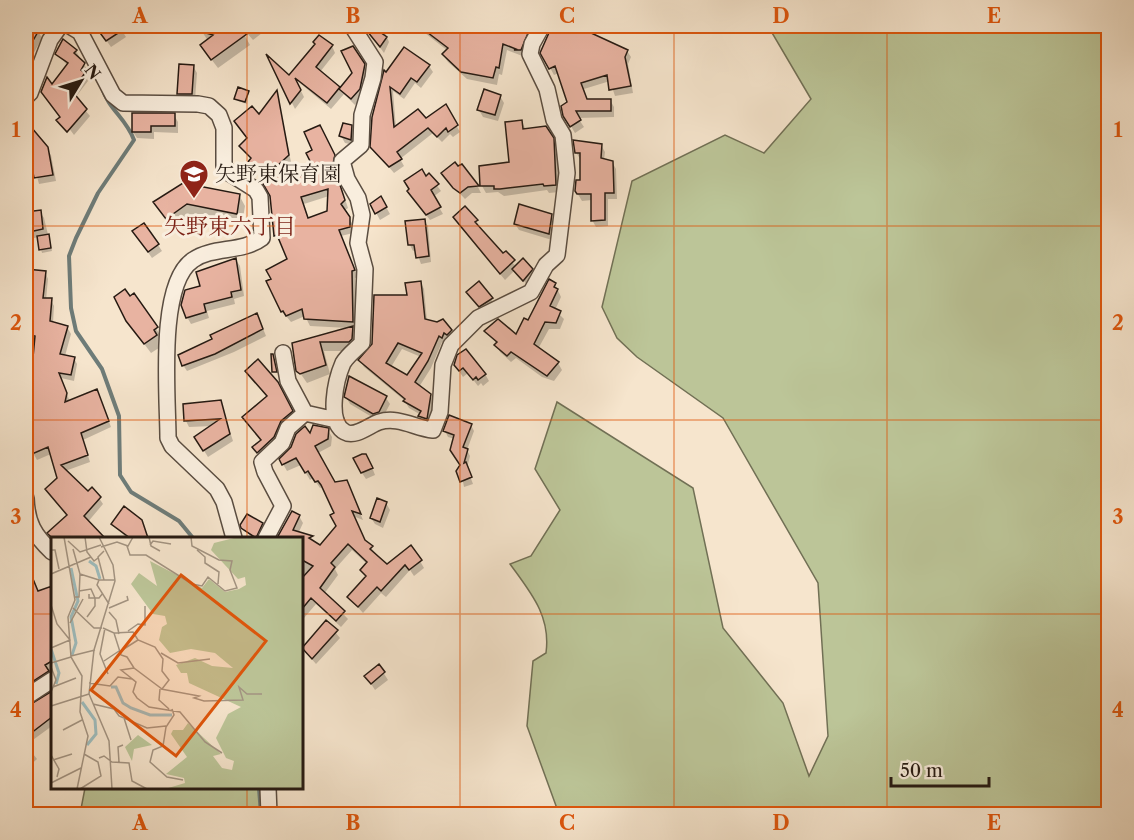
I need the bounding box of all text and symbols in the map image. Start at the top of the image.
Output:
text: A [131,4,148,28]
text: B [346,4,361,28]
text: C [559,4,575,28]
text: D [772,4,790,28]
text: E [987,4,1001,28]
north arrow [51,51,111,111]
text: N [81,60,105,83]
text: 1 [12,118,21,142]
text: 1 [1114,118,1123,142]
school or university icon: 矢野東保育園 [178,158,210,200]
place label: 矢野東保育園 [215,161,341,186]
district label: 矢野東六丁目 [164,213,296,240]
text: 2 [10,311,22,335]
text: 2 [1112,311,1124,335]
text: 3 [10,505,22,529]
text: 3 [1112,505,1124,529]
inset map [51,537,303,789]
text: 4 [10,698,22,722]
text: 4 [1112,698,1124,722]
scale bar [891,750,988,788]
text: 50 m [900,760,943,782]
text: A [131,811,148,835]
text: B [346,811,361,835]
text: C [559,811,575,835]
text: D [772,811,790,835]
text: E [987,811,1001,835]

